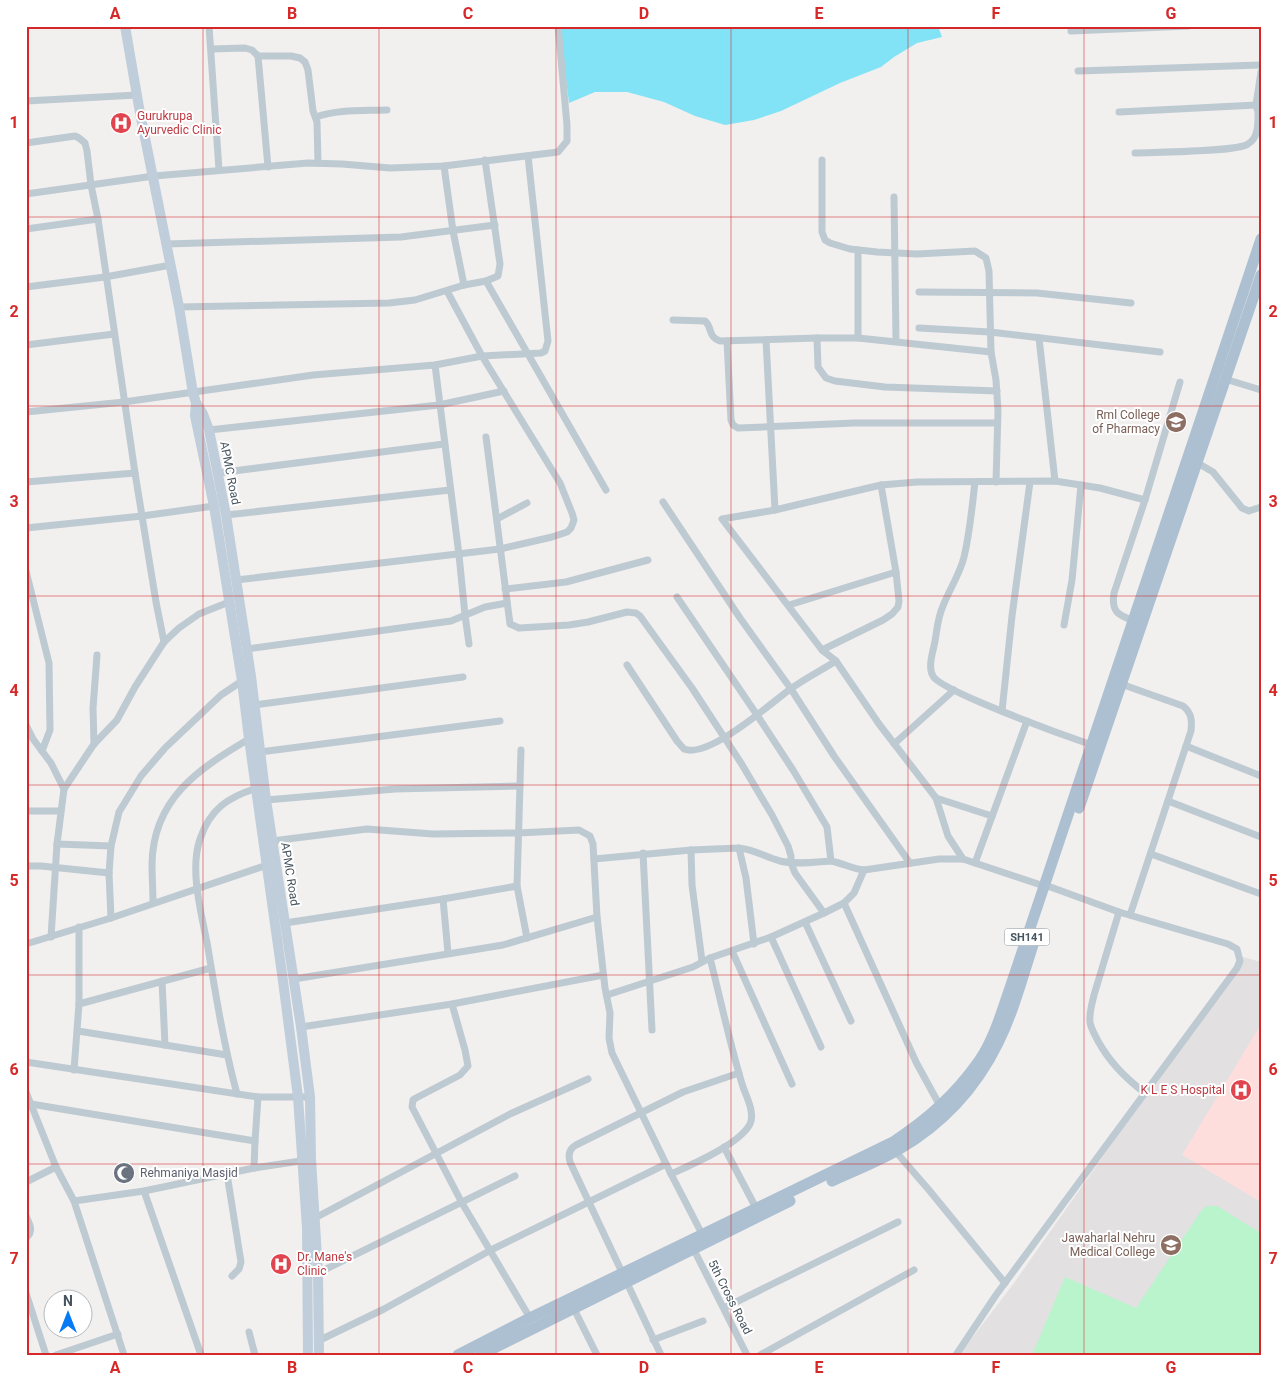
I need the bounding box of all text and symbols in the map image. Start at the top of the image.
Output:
text: A [110,4,121,23]
text: B [287,4,297,23]
text: C [463,4,473,23]
text: D [639,4,649,23]
text: E [815,4,824,23]
text: F [992,4,1001,23]
text: G [1166,4,1177,23]
place label: Gurukrupa Ayurvedic Clinic [137,109,222,137]
hospital icon: Gurukrupa Ayurvedic Clinic [109,111,133,135]
text: 1 [9,113,19,132]
text: 1 [1268,113,1278,132]
text: 2 [9,302,19,321]
text: 2 [1268,302,1278,321]
place label: Rml College of Pharmacy [1092,408,1160,436]
school or university icon: Rml College of Pharmacy [1164,410,1188,434]
street label: APMC Road [217,440,243,506]
text: 3 [9,492,19,511]
text: 3 [1268,492,1278,511]
text: 4 [9,681,19,700]
text: 4 [1268,681,1278,700]
street label: APMC Road [278,841,302,907]
text: 5 [9,871,19,890]
text: 5 [1268,871,1278,890]
road number: SH141 [1004,929,1050,946]
text: 6 [9,1060,19,1079]
text: 6 [1268,1060,1278,1079]
hospital icon: K L E S Hospital [1229,1078,1253,1102]
place label: K L E S Hospital [1141,1083,1225,1097]
mosque icon: Rehmaniya Masjid [112,1161,136,1185]
place label: Rehmaniya Masjid [140,1166,238,1180]
place label: Jawaharlal Nehru Medical College [1062,1231,1155,1259]
school or university icon: Jawaharlal Nehru Medical College [1159,1233,1183,1257]
text: 7 [9,1249,19,1268]
text: 7 [1268,1249,1278,1268]
place label: Dr. Mane's Clinic [297,1250,352,1278]
hospital icon: Dr. Mane's Clinic [269,1252,293,1276]
street label: 5th Cross Road [705,1257,755,1337]
north arrow [42,1288,92,1338]
text: N [63,1293,73,1309]
text: A [110,1358,121,1377]
text: B [287,1358,297,1377]
text: C [463,1358,473,1377]
text: D [639,1358,649,1377]
text: E [815,1358,824,1377]
text: F [992,1358,1001,1377]
text: G [1166,1358,1177,1377]

